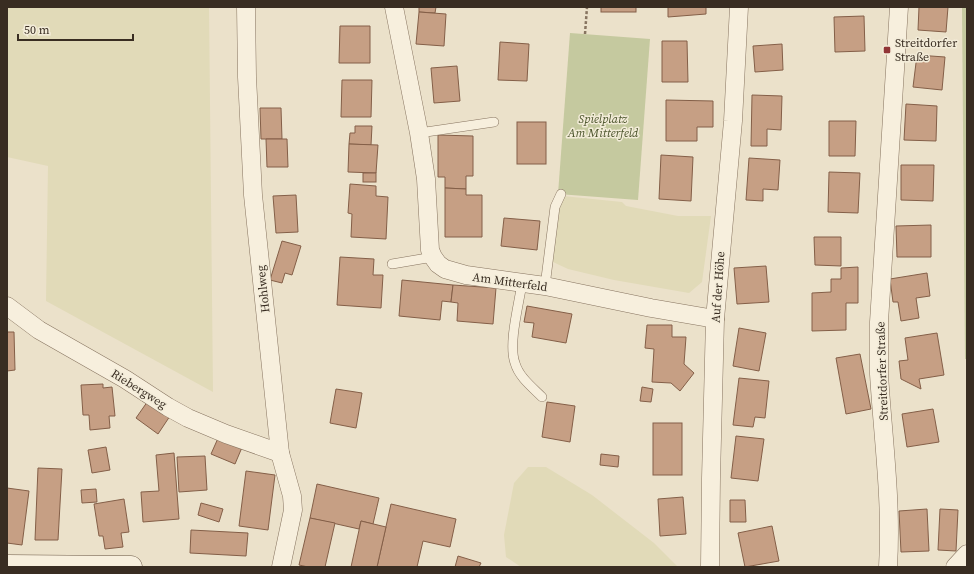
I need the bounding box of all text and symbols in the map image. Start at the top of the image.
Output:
scale bar [18,16,133,42]
text: 50 m [24,22,50,38]
place label: Streitdorfer Straße [895,35,957,65]
marker: Streitdorfer Straße [882,45,892,55]
park label: Spielplatz Am Mitterfeld [567,111,639,141]
street label: Auf der Höhe [708,251,728,323]
street label: Hohlweg [253,264,273,314]
street label: Am Mitterfeld [471,269,549,295]
street label: Streitdorfer Straße [872,321,892,421]
street label: Riebergweg [108,366,170,412]

